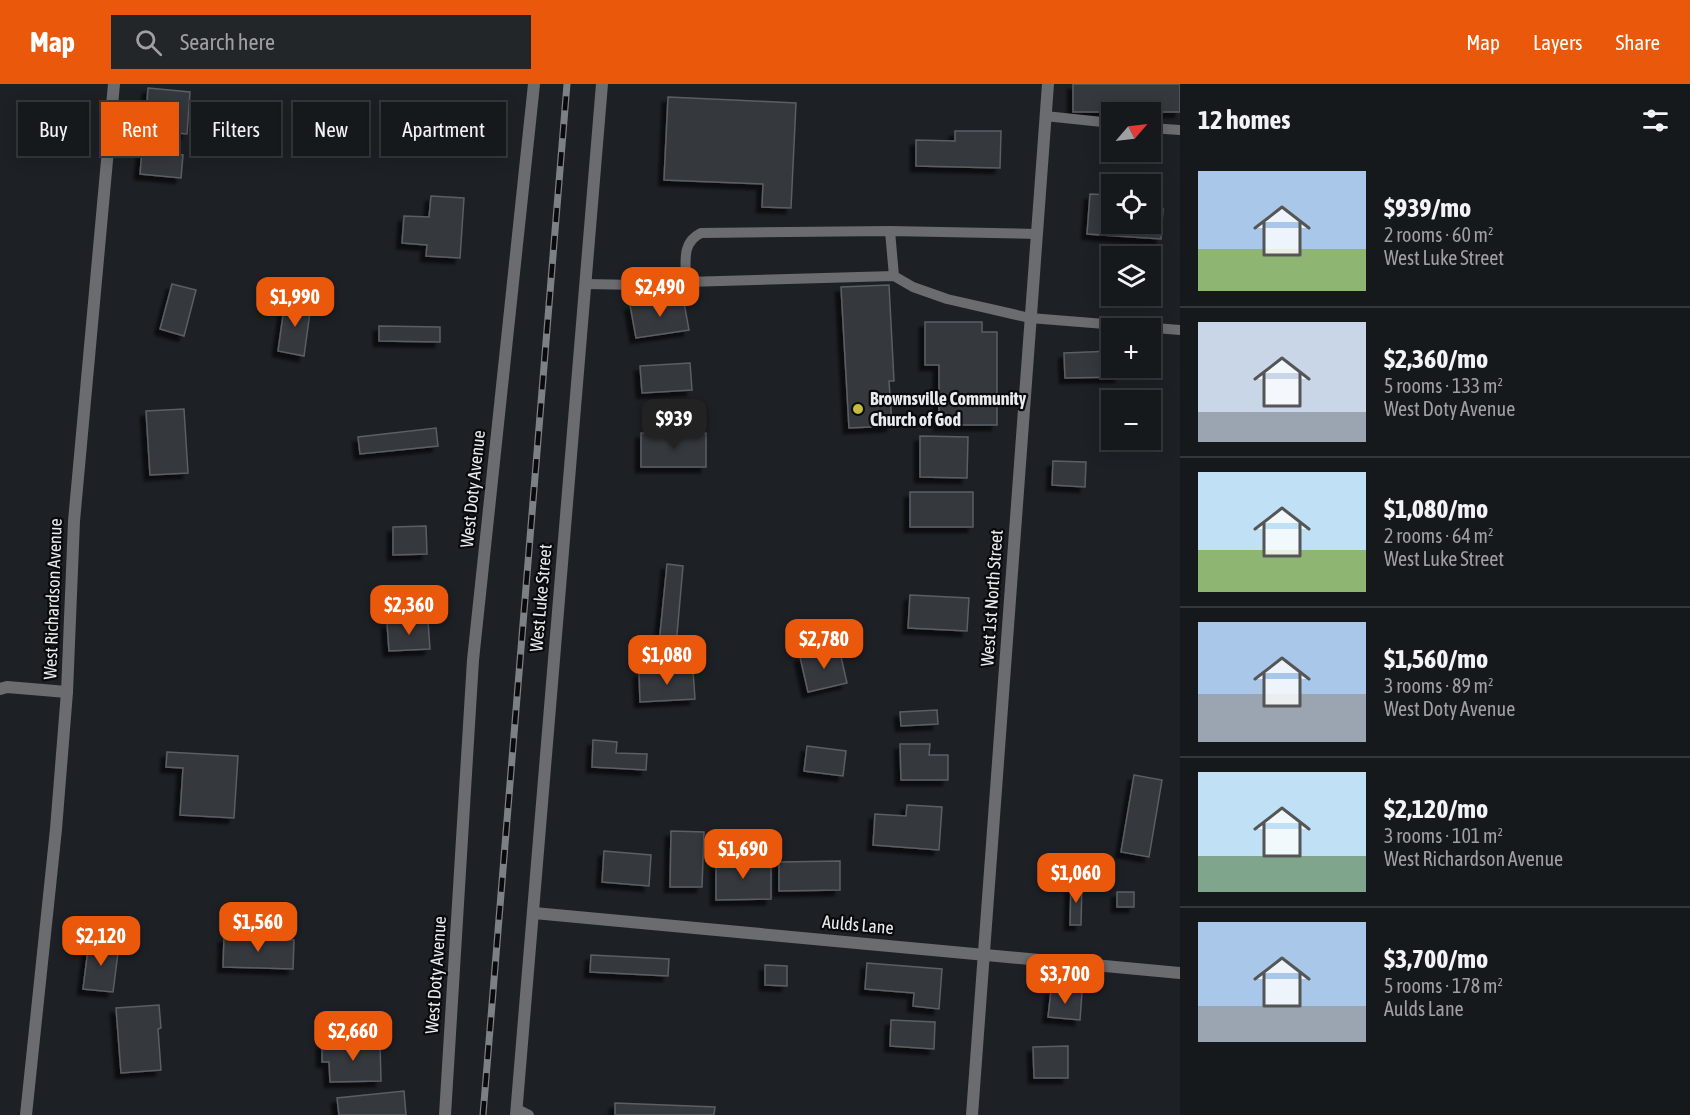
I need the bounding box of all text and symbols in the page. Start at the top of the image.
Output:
search box [111,15,531,69]
text: Map [30,26,75,58]
icon: search [132,26,165,59]
text: Search here [180,29,275,55]
text: Map [1466,30,1500,54]
text: Layers [1533,30,1583,54]
text: Share [1616,30,1660,54]
chip: Buy [18,102,89,156]
chip: Rent [101,102,179,156]
chip: Filters [191,102,281,156]
chip: New [293,102,369,156]
chip: Apartment [381,102,506,156]
north arrow [1101,102,1161,162]
map controls [1101,102,1161,450]
icon: filters [1639,104,1672,137]
text: 12 homes [1198,105,1291,135]
button: locate [1101,174,1161,234]
text: $939/mo [1384,193,1471,223]
icon: home [1246,195,1318,267]
text: 2 rooms · 60 m² [1384,223,1494,246]
button: layers [1101,246,1161,306]
text: West Luke Street [1384,246,1504,269]
pin: $2,490 [611,267,709,318]
text: $2,490 [635,275,685,298]
pin: $1,990 [246,277,344,328]
text: $1,990 [270,285,320,308]
button: + [1101,318,1161,378]
text: $2,360/mo [1384,344,1488,374]
icon: home [1246,346,1318,418]
text: 5 rooms · 133 m² [1384,374,1503,397]
place label: Brownsville Community Church of God [870,388,1027,430]
button: − [1101,390,1161,450]
text: West Doty Avenue [1384,397,1515,420]
pin: $939 [638,399,710,450]
marker: Brownsville Community Church of God [851,402,865,416]
text: $939 [656,407,692,430]
street label: West Doty Avenue [456,429,489,549]
text: $1,080/mo [1384,494,1488,524]
icon: home [1246,496,1318,568]
street label: West Richardson Avenue [39,518,66,680]
text: 2 rooms · 64 m² [1384,524,1494,547]
street label: West 1st North Street [976,529,1007,667]
street label: West Luke Street [525,543,556,653]
text: West Luke Street [1384,547,1504,570]
pin: $2,360 [360,585,458,636]
text: $2,360 [384,593,434,616]
pin: $2,780 [775,619,873,670]
text: $2,780 [799,627,849,650]
pin: $1,080 [618,635,716,686]
text: $1,080 [642,643,692,666]
text: $1,560/mo [1384,644,1488,674]
icon: home [1246,646,1318,718]
text: 3 rooms · 89 m² [1384,674,1494,697]
text: West Doty Avenue [1384,697,1515,720]
text: $2,120/mo [1384,794,1488,824]
icon: home [1246,796,1318,868]
text: 3 rooms · 101 m² [1384,824,1503,847]
pin: $1,690 [694,829,792,880]
text: $1,690 [718,837,768,860]
text: West Richardson Avenue [1384,847,1563,870]
pin: $1,060 [1027,853,1125,904]
text: $1,060 [1051,861,1101,884]
pin: $1,560 [209,902,307,953]
text: $1,560 [233,910,283,933]
street label: Aulds Lane [821,911,895,938]
street label: West Doty Avenue [421,915,450,1035]
pin: $2,120 [52,916,150,967]
text: $2,120 [76,924,126,947]
text: $3,700/mo [1384,944,1488,974]
icon: home [1246,946,1318,1018]
pin: $3,700 [1016,954,1114,1005]
text: $3,700 [1040,962,1090,985]
text: 5 rooms · 178 m² [1384,974,1503,997]
text: Aulds Lane [1384,997,1464,1020]
pin: $2,660 [304,1011,402,1062]
text: $2,660 [328,1019,378,1042]

